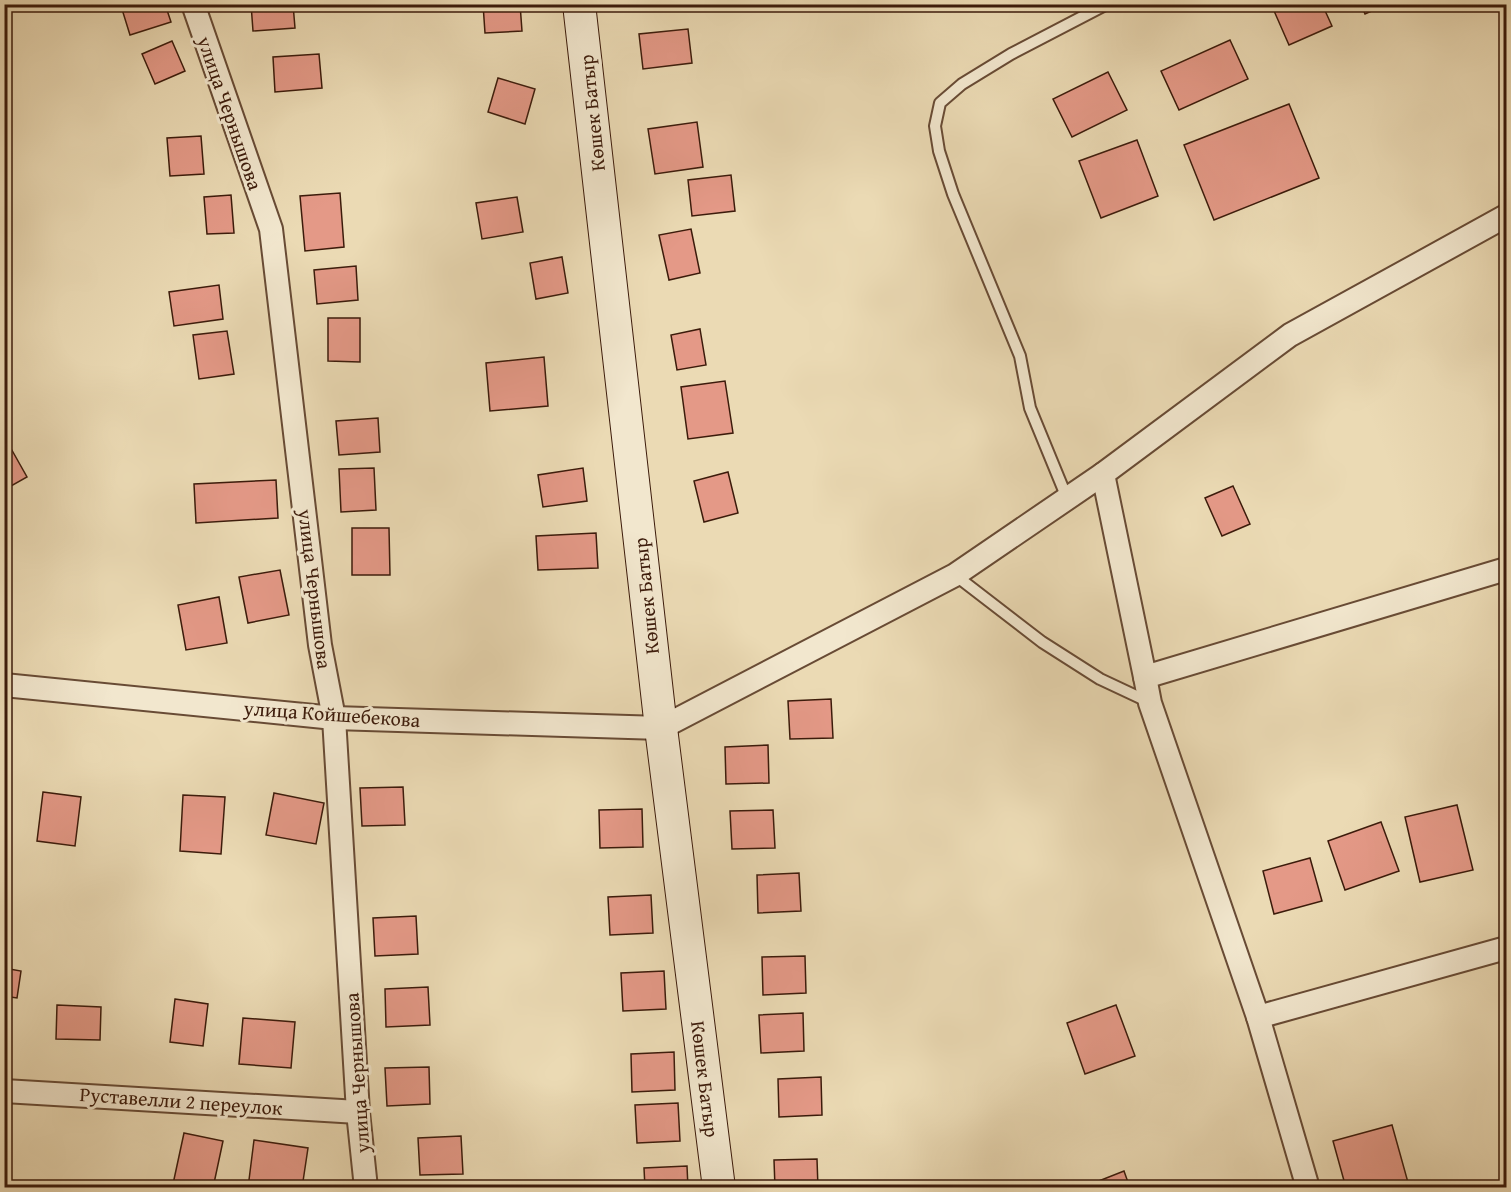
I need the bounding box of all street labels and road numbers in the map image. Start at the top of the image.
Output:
street label: улица Чернышова [190,31,271,194]
street label: Көшек Батыр [571,53,612,173]
street label: улица Чернышова [291,506,340,671]
street label: Көшек Батыр [625,536,666,656]
street label: улица Койшебекова [242,693,422,734]
street label: улица Чернышова [336,991,377,1155]
street label: Көшек Батыр [684,1019,727,1139]
street label: Руставелли 2 переулок [79,1079,284,1122]

